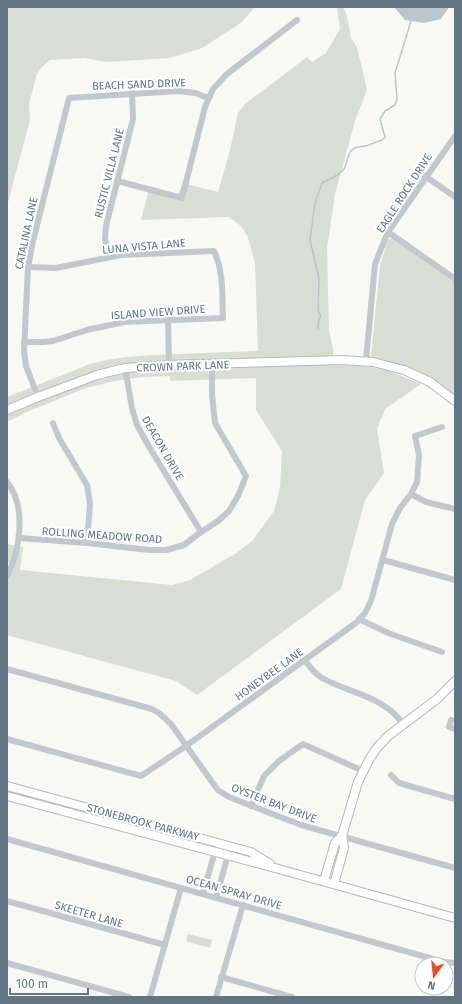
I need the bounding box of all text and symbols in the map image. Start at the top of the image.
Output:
street label: BEACH SAND DRIVE [92,76,186,93]
street label: RUSTIC VILLA LANE [92,127,127,219]
street label: EAGLE ROCK DRIVE [374,151,435,235]
street label: CATALINA LANE [12,195,41,271]
street label: LUNA VISTA LANE [102,236,186,257]
street label: ISLAND VIEW DRIVE [110,303,206,322]
street label: CROWN PARK LANE [136,358,230,375]
street label: DEACON DRIVE [139,414,186,483]
street label: ROLLING MEADOW ROAD [41,525,163,546]
street label: HONEYBEE LANE [233,645,306,703]
street label: OYSTER BAY DRIVE [229,781,318,826]
street label: STONEBROOK PARKWAY [85,801,201,844]
street label: OCEAN SPRAY DRIVE [184,873,283,912]
street label: SKEETER LANE [53,899,125,930]
north arrow [414,956,454,996]
scale bar [10,970,88,996]
text: 100 m [16,977,48,991]
text: N [426,978,437,992]

